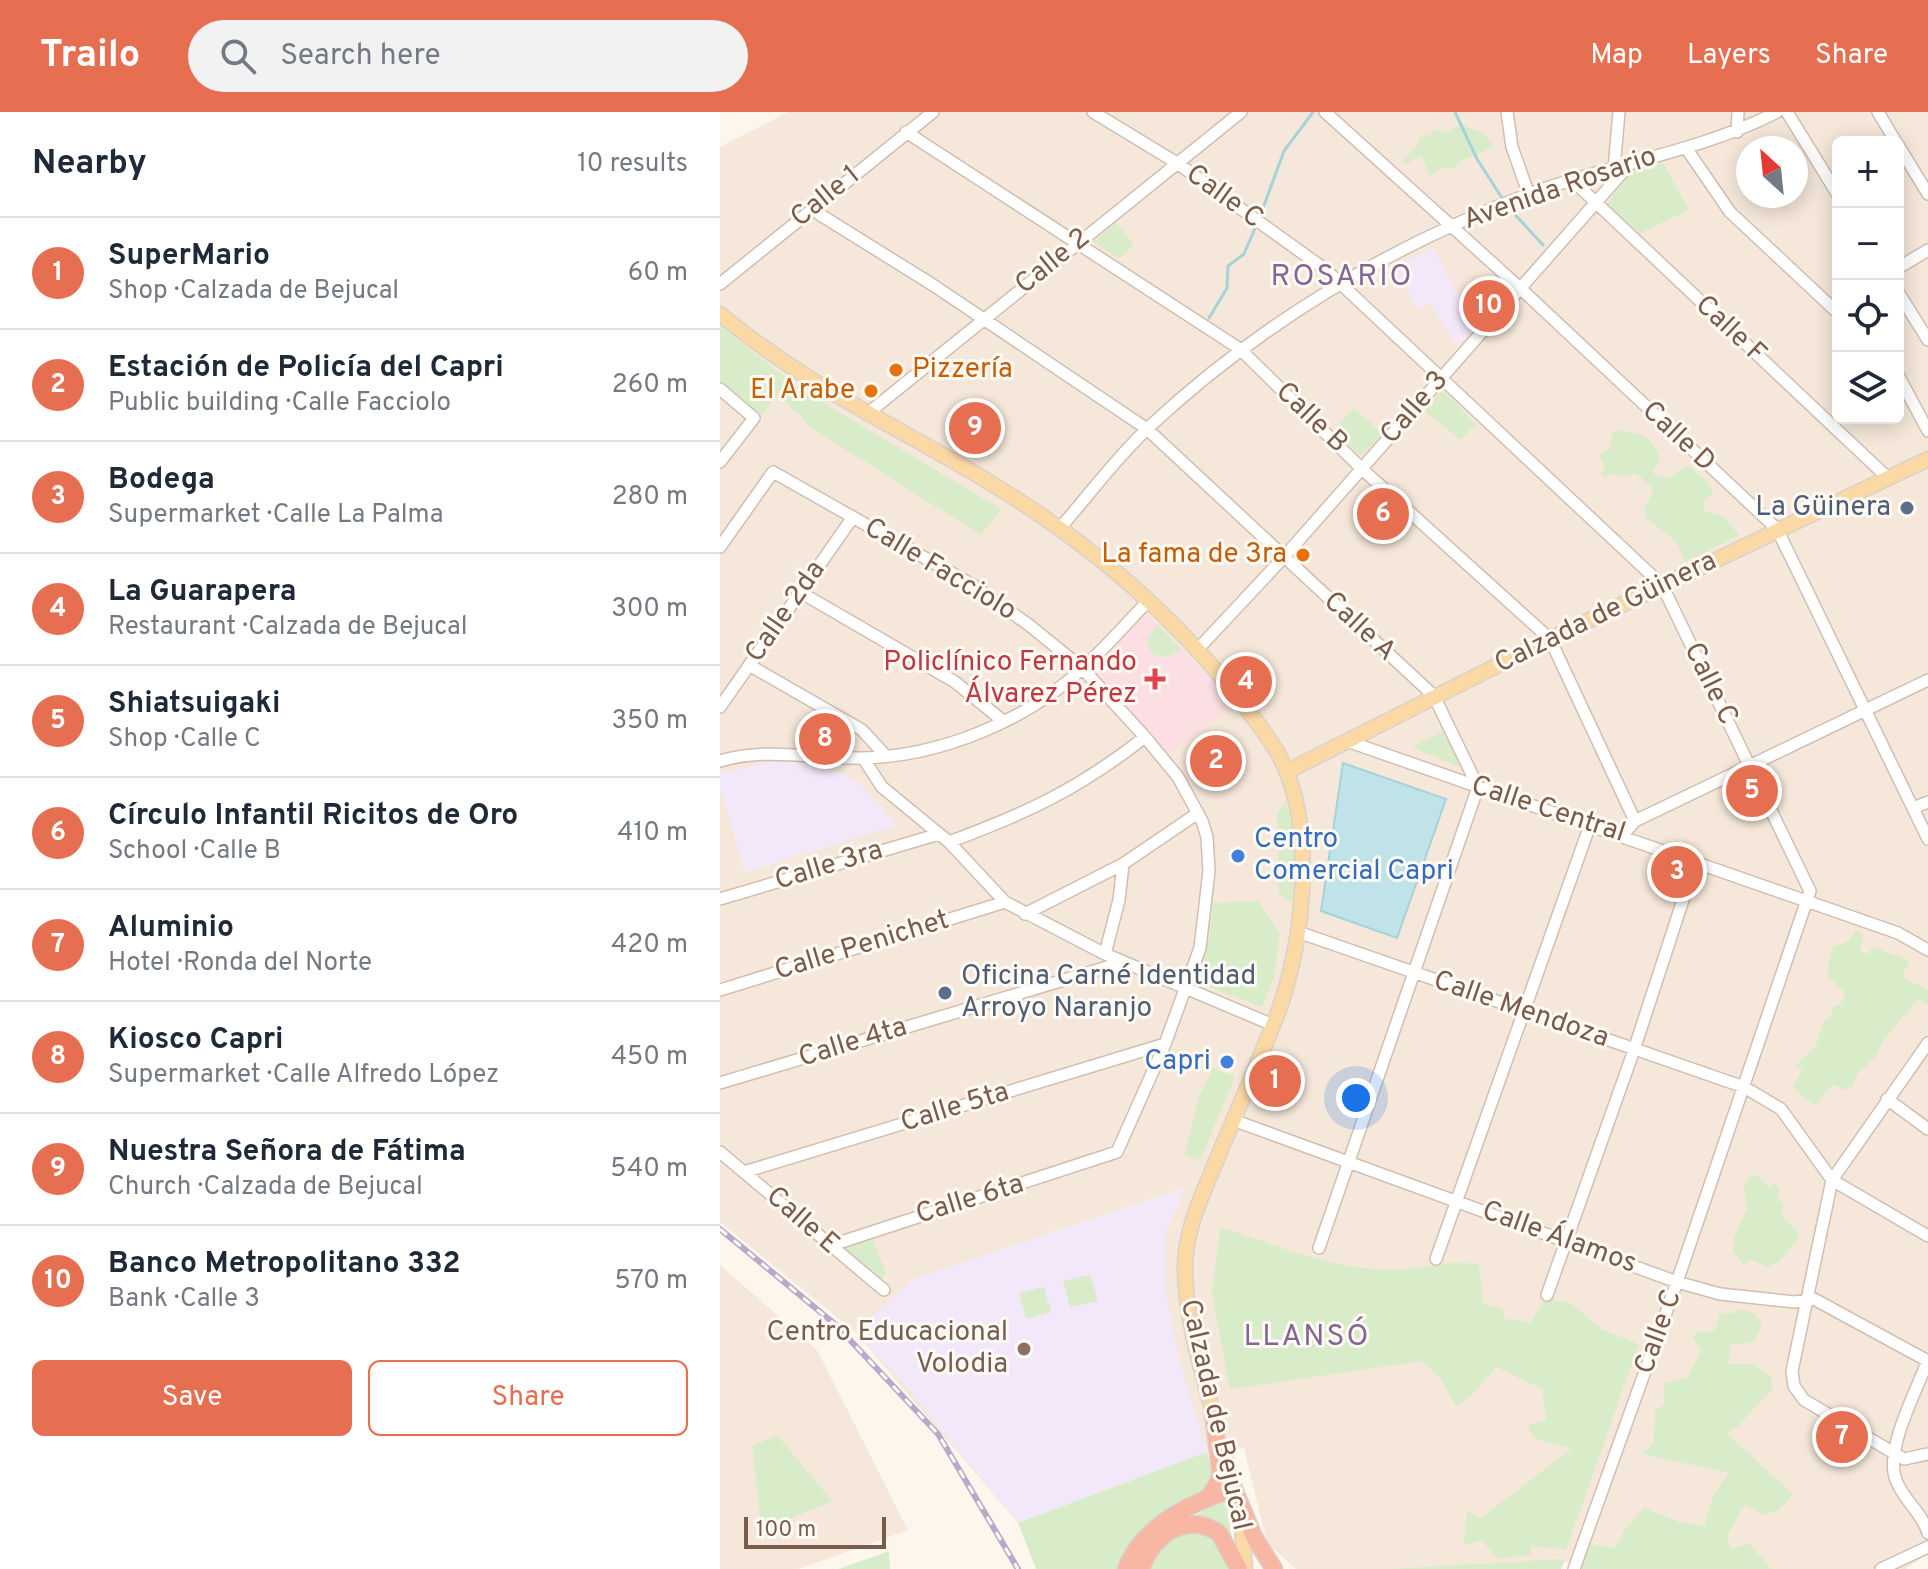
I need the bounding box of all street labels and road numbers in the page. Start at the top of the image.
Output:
street label: Avenida Rosario [1459,139,1661,239]
street label: Calle C [1178,157,1270,237]
street label: Calle 1 [784,158,868,236]
street label: Calle 2 [1008,221,1098,303]
street label: Calle F [1687,288,1773,372]
street label: Calle 3 [1373,364,1457,452]
street label: Calle B [1267,375,1355,461]
street label: Calle D [1633,394,1723,480]
street label: Calle Facciolo [857,510,1023,630]
street label: Calzada de Güinera [1489,544,1723,682]
street label: Calle 2da [738,554,834,670]
street label: Calle A [1315,584,1403,670]
street label: Calle C [1675,637,1745,731]
street label: Calle Central [1466,768,1630,852]
street label: Calle 3ra [771,833,887,899]
street label: Calle Penichet [770,902,954,990]
street label: Calle Mendoza [1429,963,1613,1057]
street label: Calle 4ta [794,1009,912,1077]
street label: Calle 5ta [896,1074,1014,1142]
street label: Calle 6ta [912,1167,1028,1233]
street label: Calle E [758,1179,846,1263]
street label: Calle Álamos [1477,1191,1642,1283]
street label: Calle C [1627,1285,1691,1379]
street label: Calzada de Bejucal [1171,1296,1259,1534]

